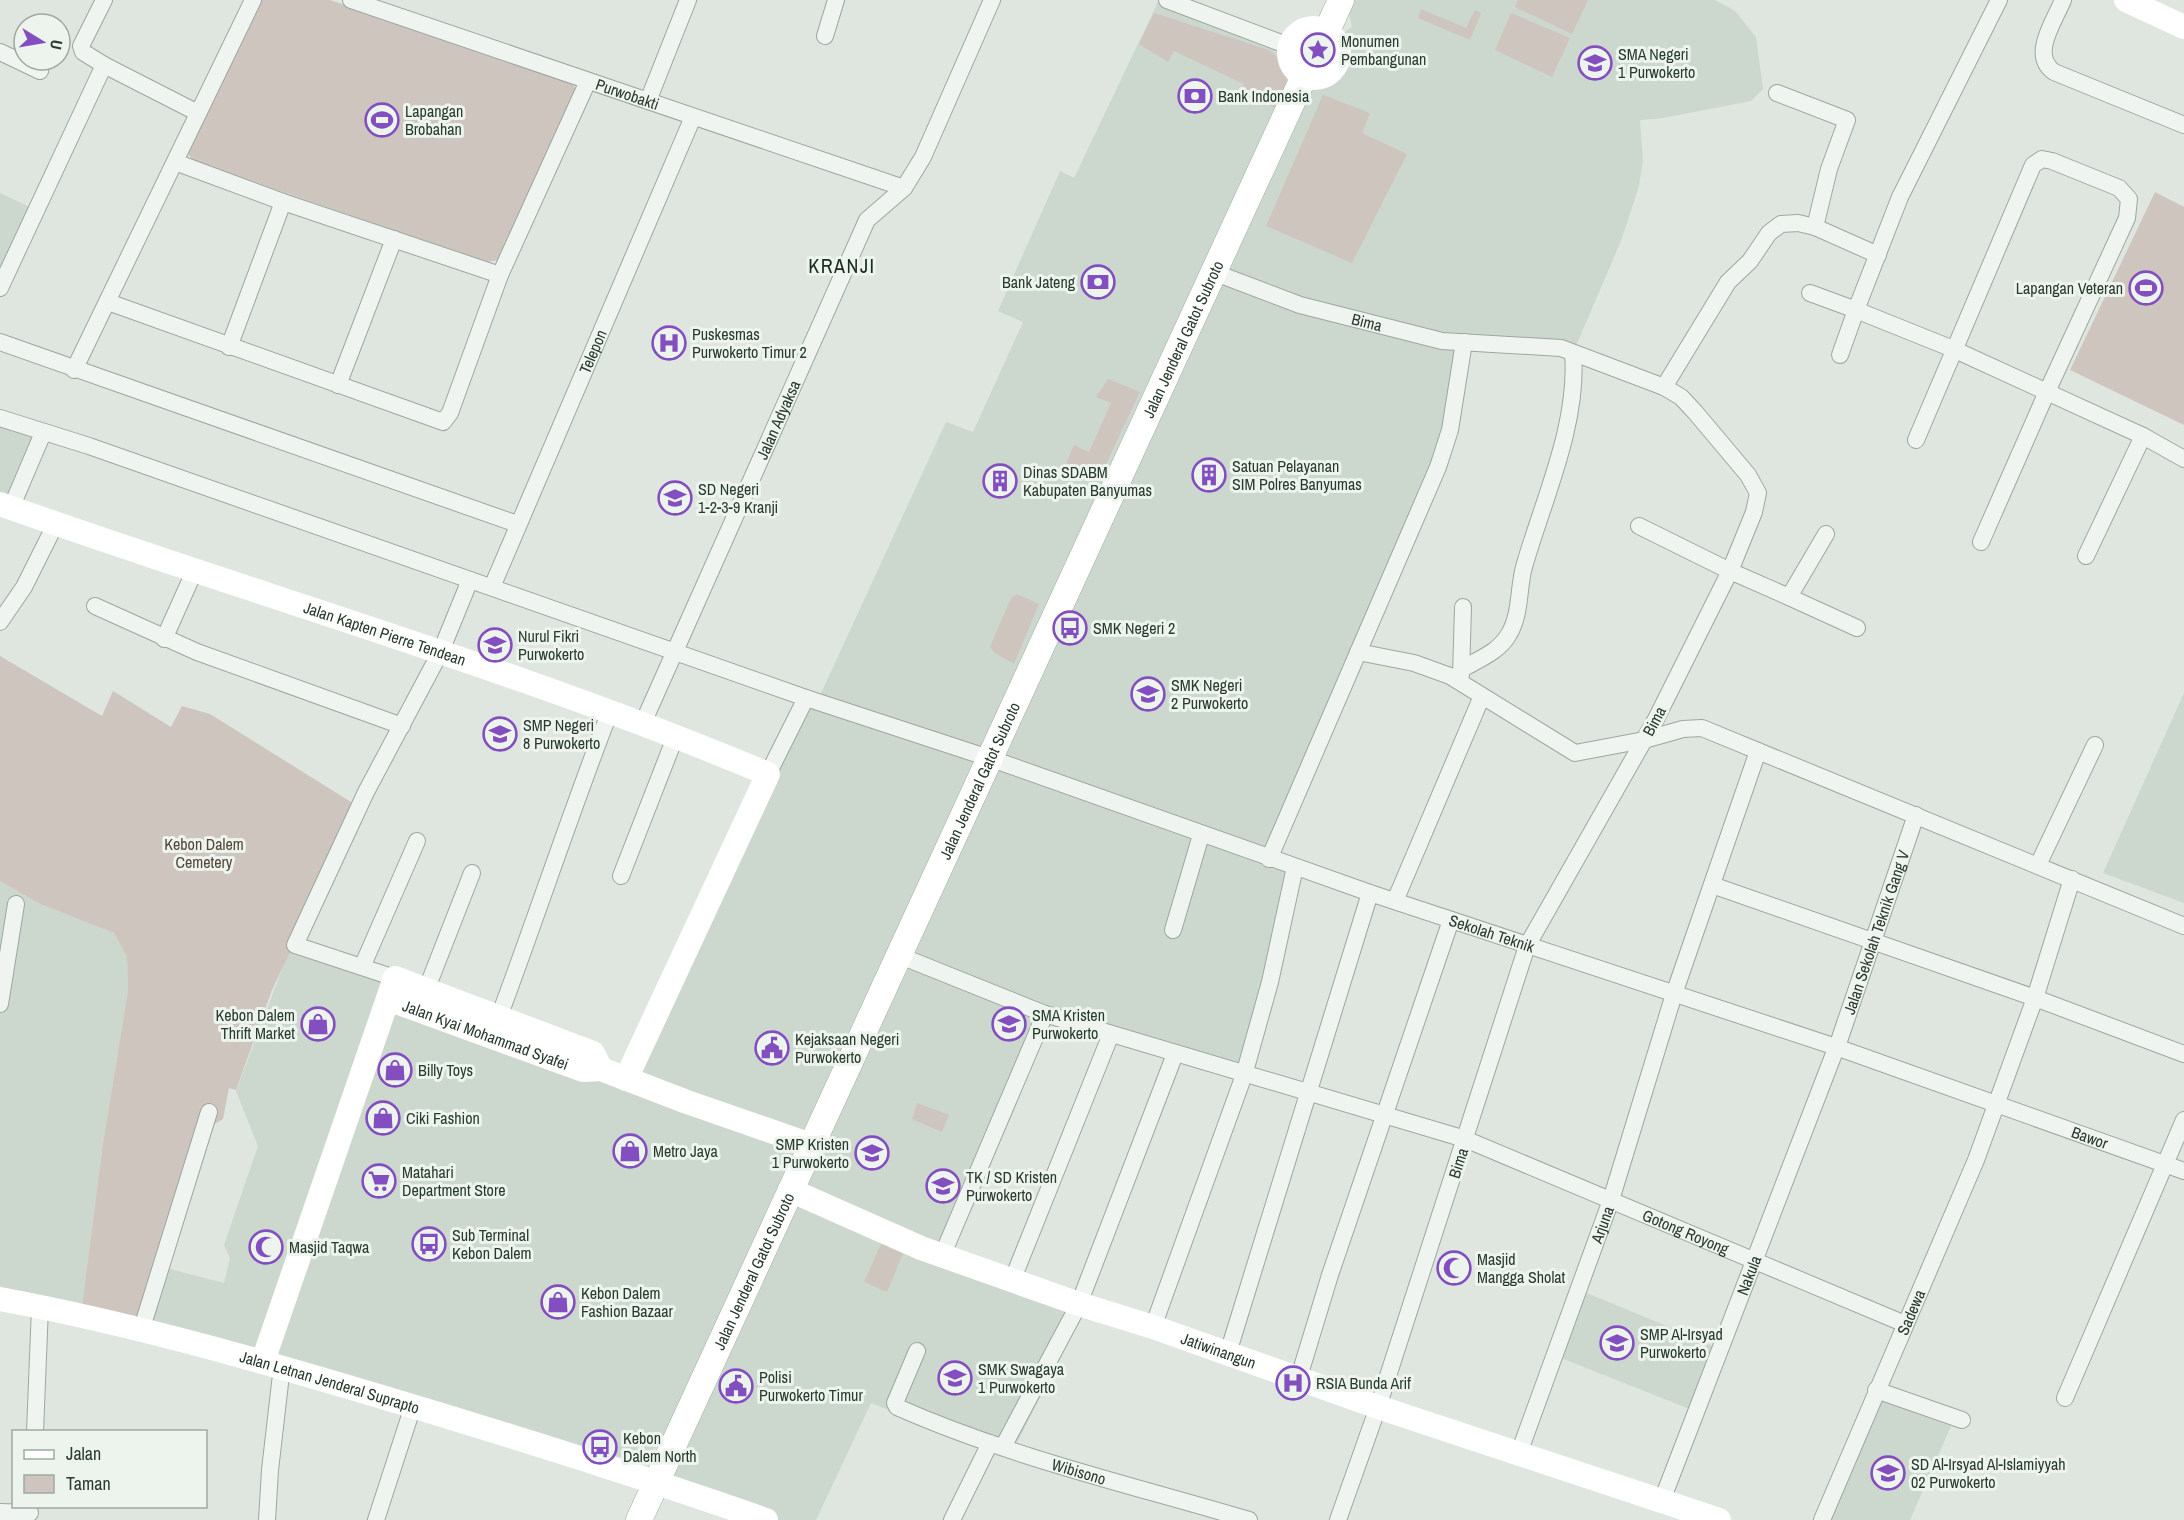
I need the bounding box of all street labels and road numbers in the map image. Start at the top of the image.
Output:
street label: Purwobakti [593,73,662,115]
street label: Jalan Jenderal Gatot Subroto [1137,257,1229,421]
street label: Bima [1349,308,1385,337]
street label: Telepon [574,326,612,377]
street label: Jalan Adyaksa [751,376,806,463]
street label: Jalan Kapten Pierre Tendean [301,596,469,671]
street label: Jalan Jenderal Gatot Subroto [934,698,1025,863]
street label: Bima [1637,702,1671,740]
street label: Jalan Sekolah Teknik Gang V [1838,847,1914,1017]
street label: Sekolah Teknik [1446,909,1538,958]
street label: Jalan Kyai Mohammad Syafei [400,994,572,1075]
street label: Bawor [2069,1121,2112,1154]
street label: Bima [1443,1144,1473,1181]
street label: Jalan Jenderal Gatot Subroto [708,1189,799,1353]
street label: Arjuna [1585,1202,1619,1247]
street label: Gotong Royong [1639,1204,1733,1260]
street label: Nakula [1731,1252,1767,1298]
street label: Sadewa [1891,1285,1931,1338]
street label: Jatiwinangun [1178,1327,1259,1374]
street label: Jalan Letnan Jenderal Suprapto [237,1345,422,1419]
street label: Wibisono [1049,1453,1109,1490]

